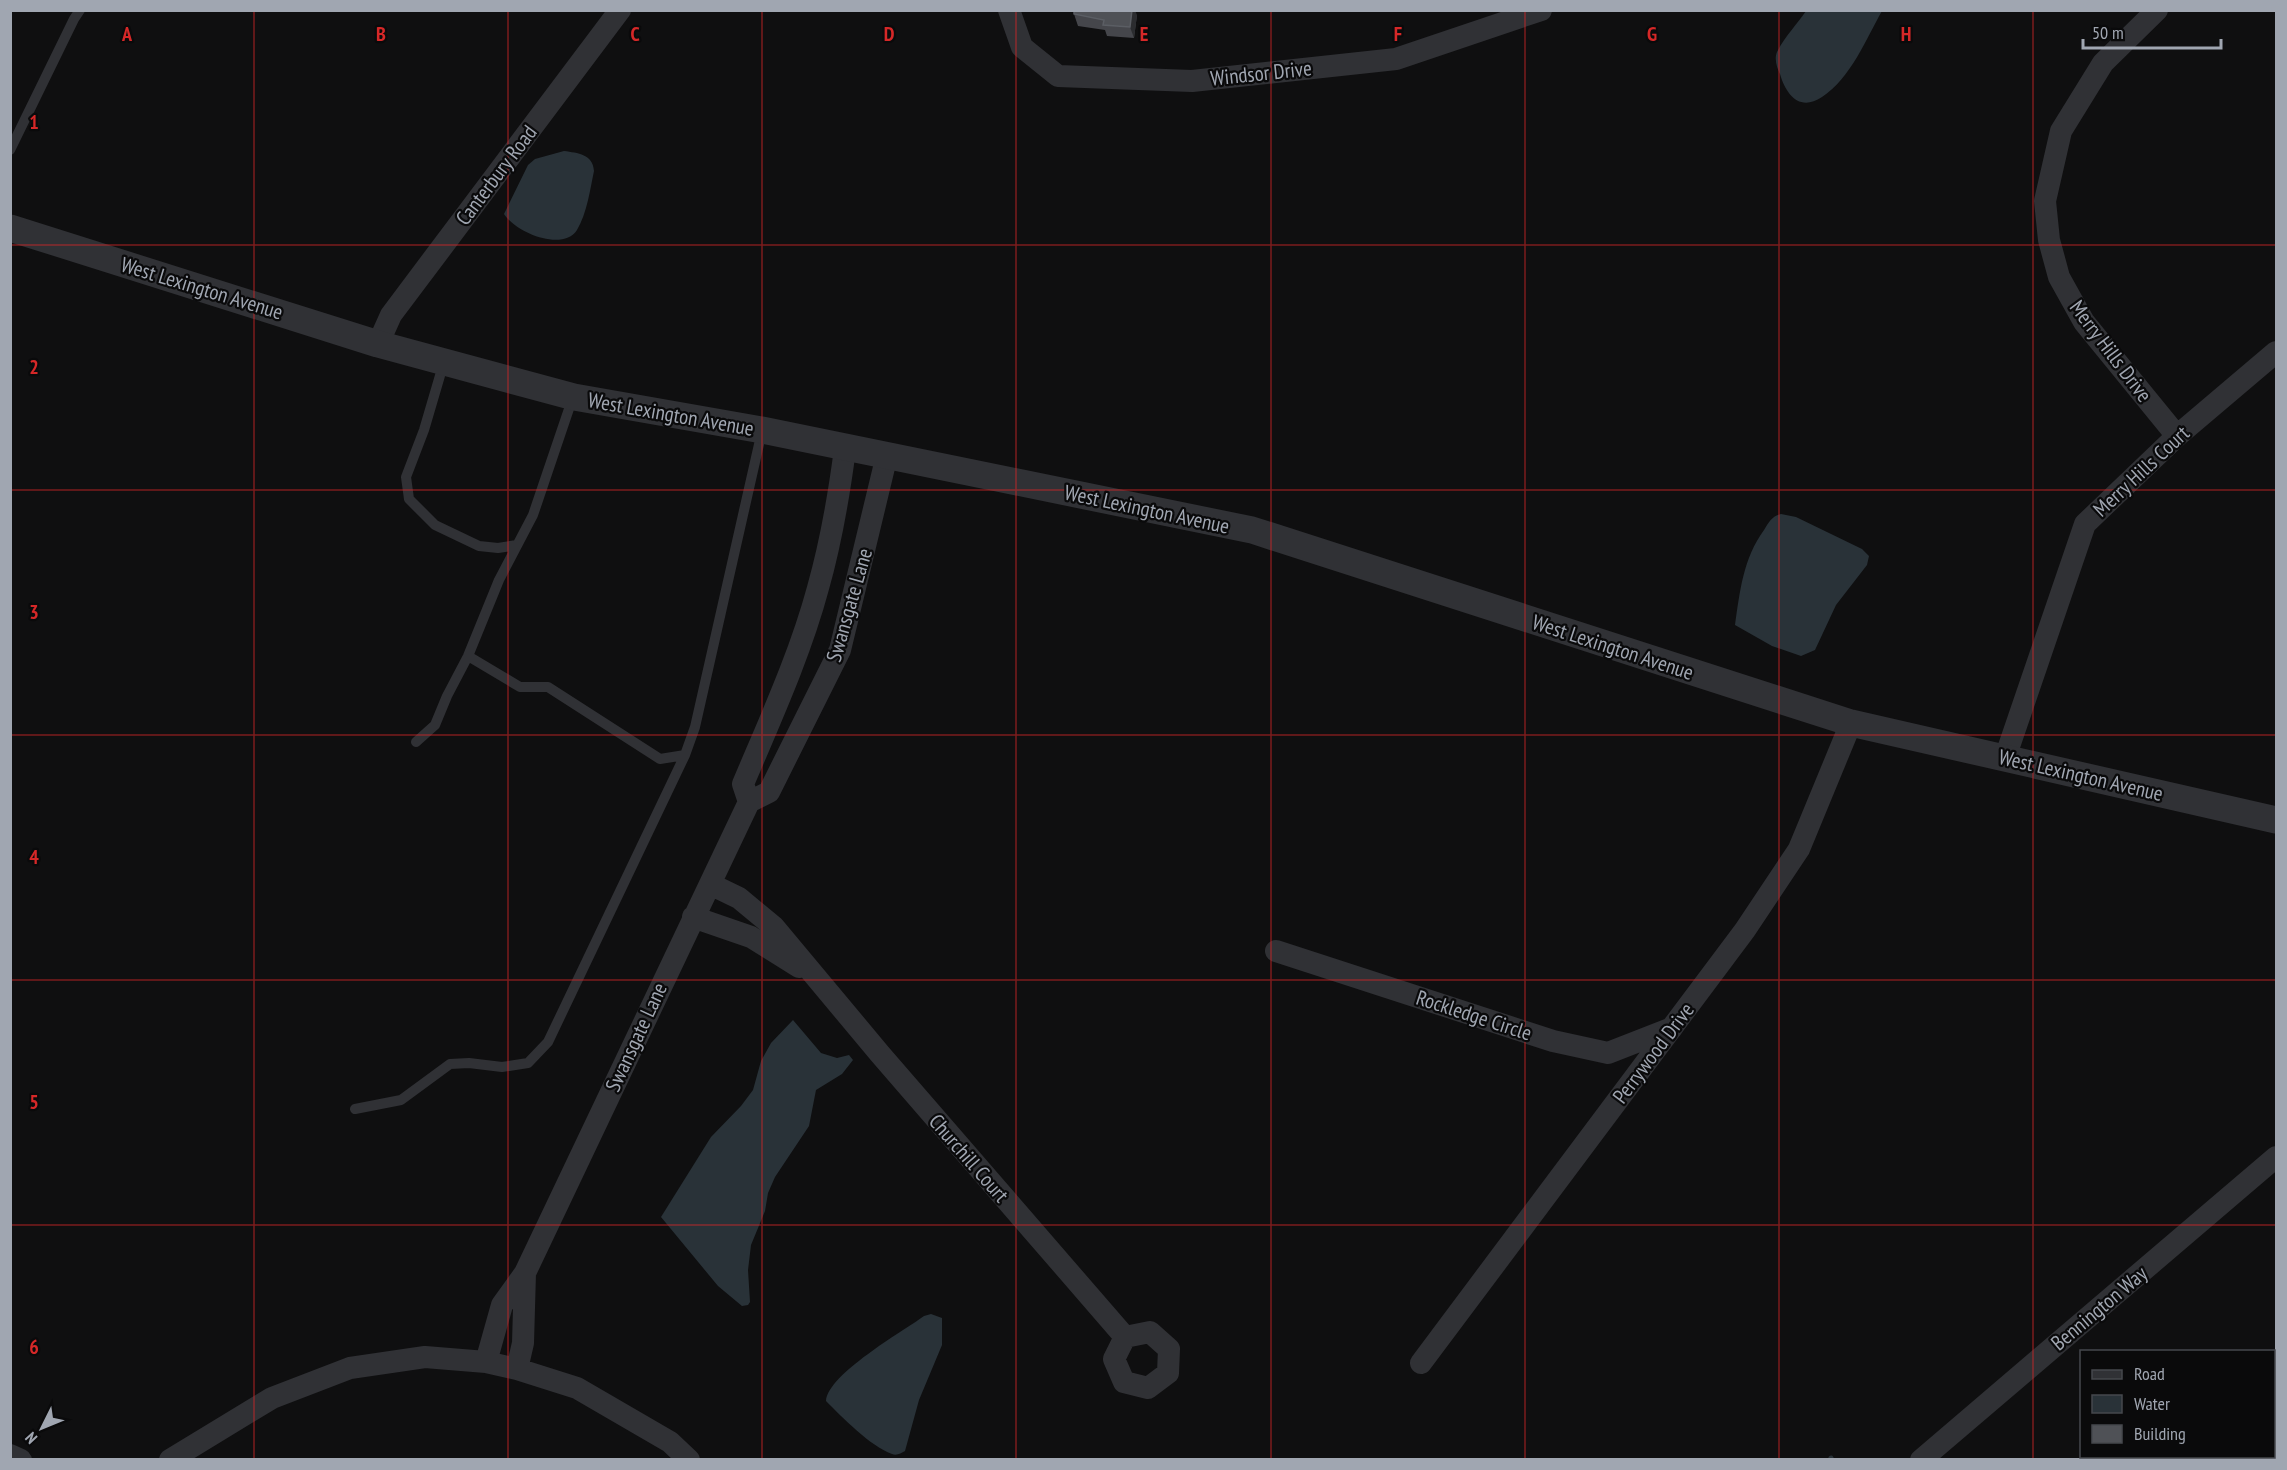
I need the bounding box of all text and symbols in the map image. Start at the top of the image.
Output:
scale bar [2083,12,2221,50]
text: A [121,21,133,47]
text: B [376,21,386,47]
text: C [630,21,640,47]
text: D [884,21,895,47]
text: E [1140,21,1148,47]
text: F [1394,21,1402,47]
text: G [1647,21,1657,47]
text: H [1901,21,1911,47]
text: 50 m [2092,21,2124,44]
street label: Windsor Drive [1209,54,1313,92]
text: 1 [29,109,39,135]
street label: Canterbury Road [450,120,542,230]
street label: West Lexington Avenue [118,251,286,325]
street label: Merry Hills Drive [2064,295,2158,407]
text: 2 [29,354,39,380]
street label: West Lexington Avenue [586,386,756,442]
street label: Merry Hills Court [2087,419,2195,522]
street label: West Lexington Avenue [1062,478,1232,540]
street label: Swansgate Lane [820,545,878,665]
text: 3 [29,599,39,625]
street label: West Lexington Avenue [1529,608,1697,686]
street label: West Lexington Avenue [1996,743,2166,807]
text: 4 [29,844,39,870]
street label: Swansgate Lane [599,978,673,1096]
street label: Rockledge Circle [1413,984,1535,1046]
street label: Perrywood Drive [1606,997,1700,1109]
text: 5 [29,1089,39,1115]
street label: Churchill Court [923,1108,1015,1208]
street label: Bennington Way [2045,1260,2153,1356]
text: 6 [29,1334,39,1360]
legend [2080,1350,2275,1458]
text: Road [2134,1362,2165,1385]
text: Water [2134,1392,2170,1415]
north arrow [12,1398,72,1458]
text: Building [2134,1422,2186,1445]
text: N [21,1428,41,1448]

